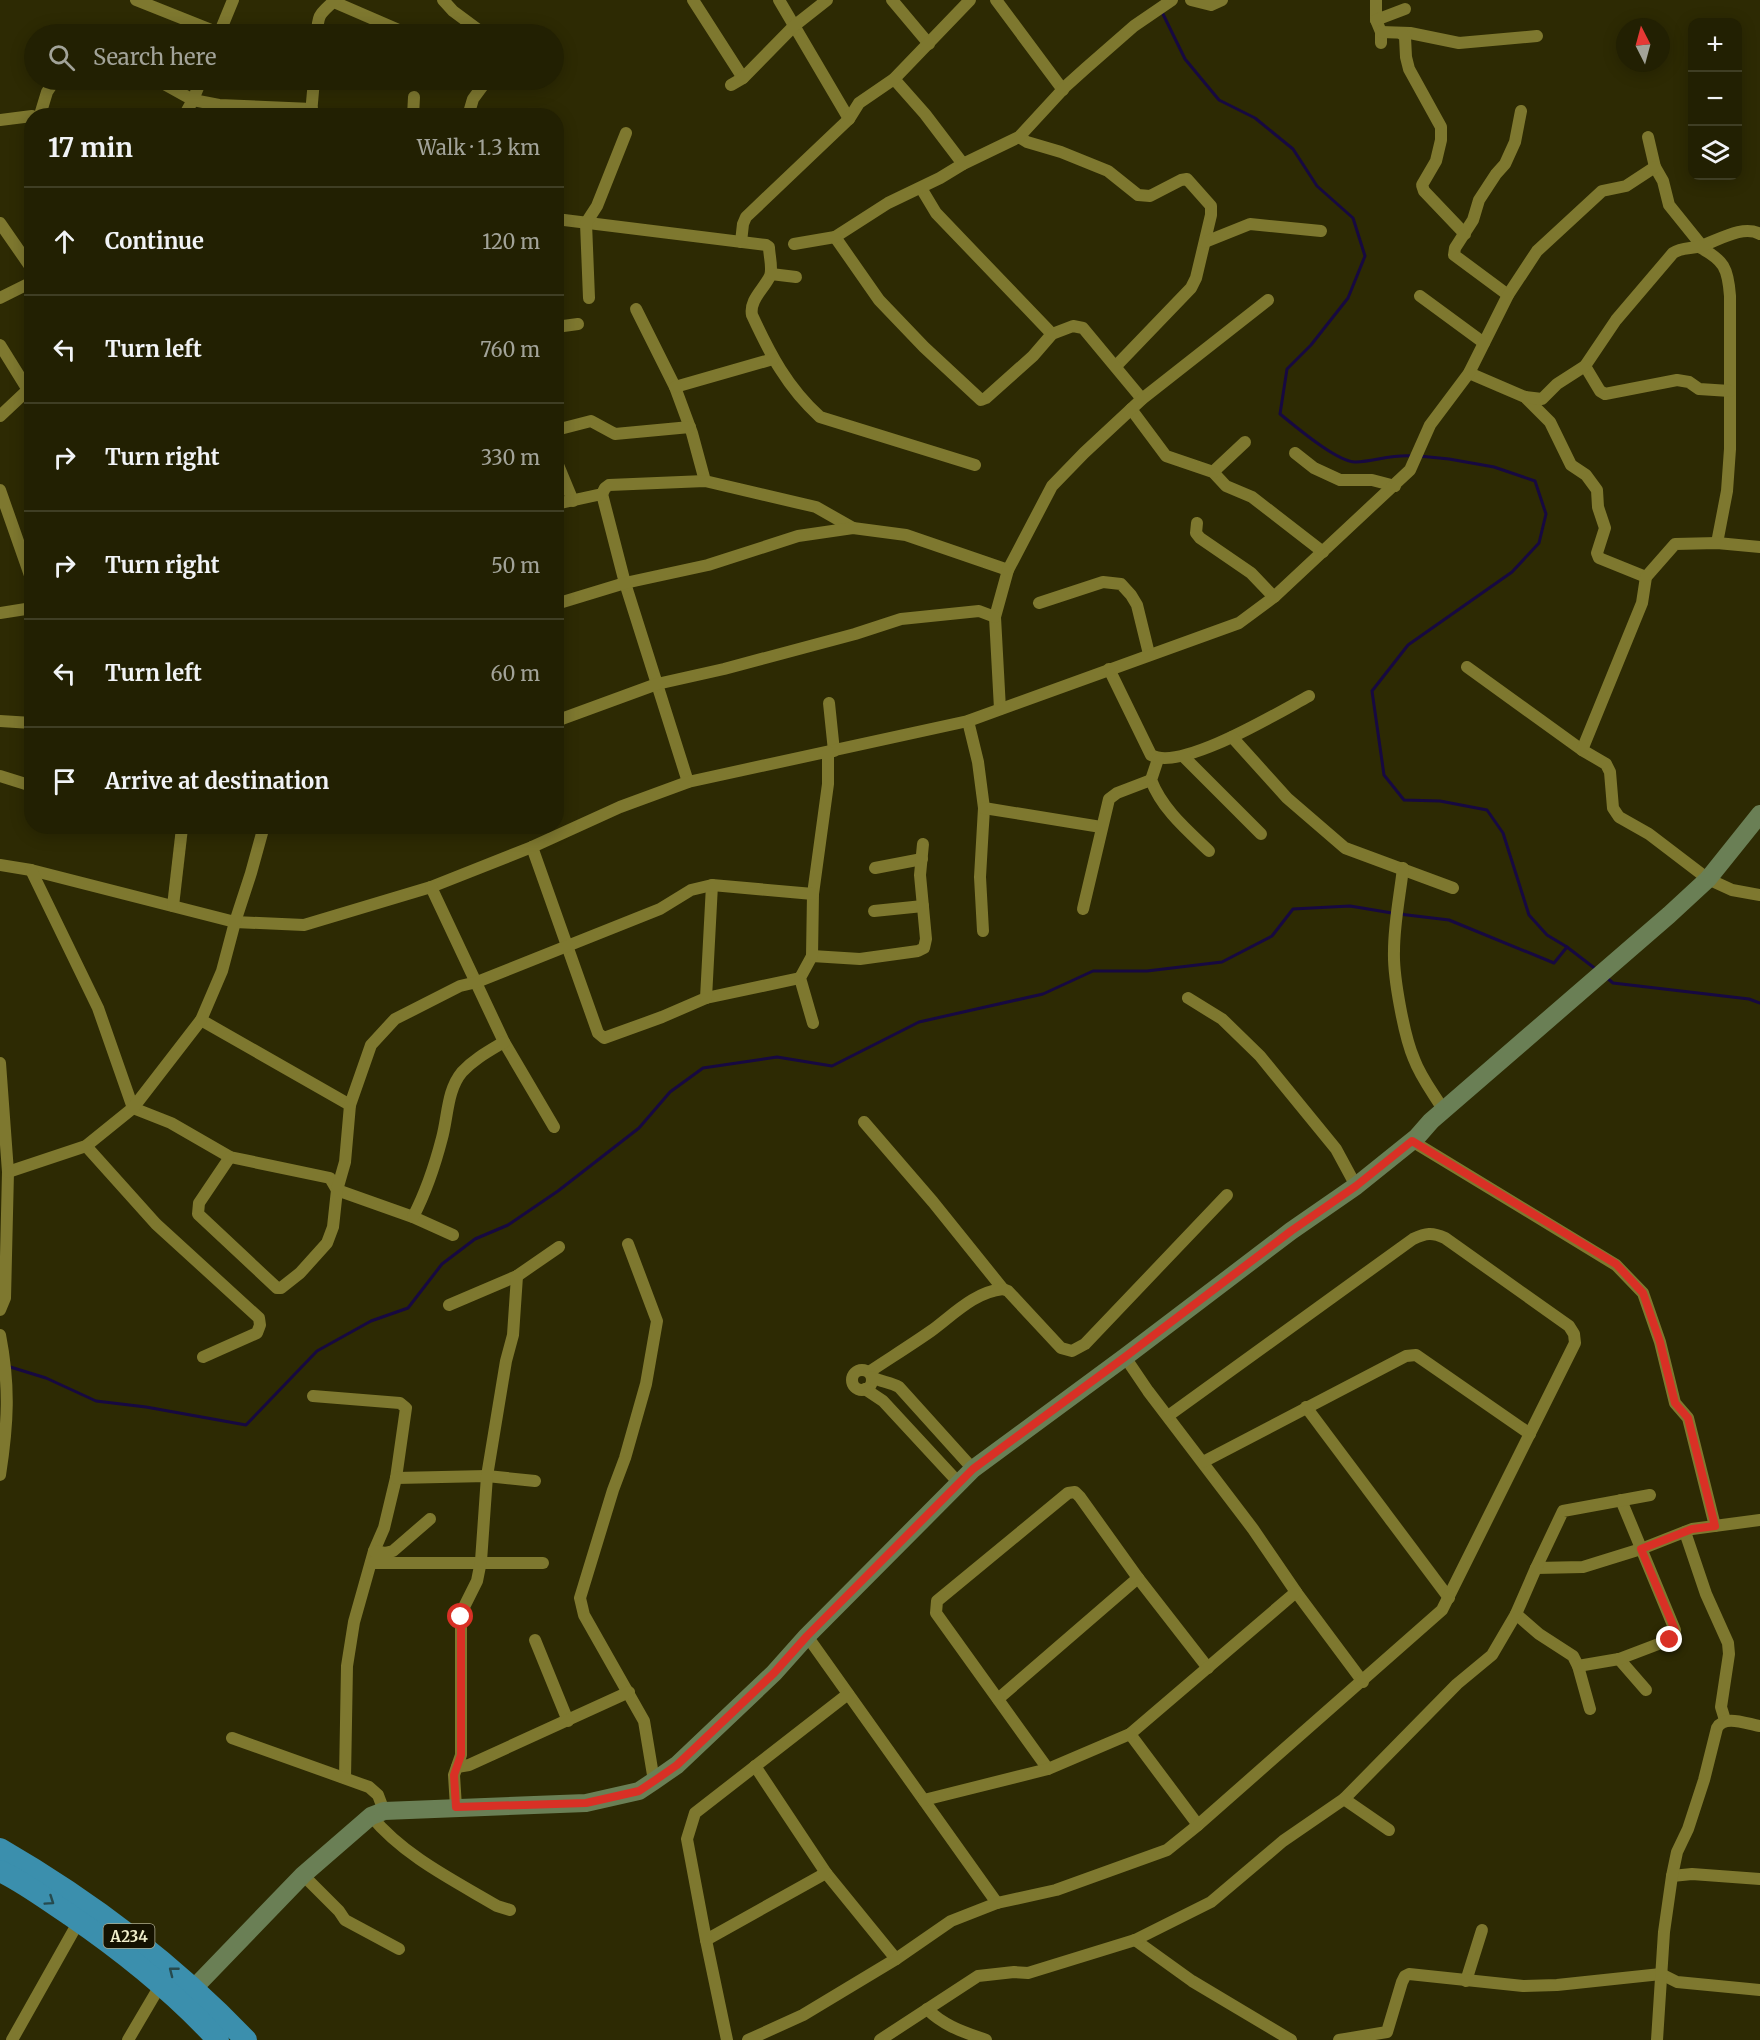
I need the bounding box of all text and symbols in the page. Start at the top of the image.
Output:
north arrow [1616,18,1670,72]
map controls [1688,18,1742,180]
button: + [1688,18,1742,72]
search box [24,24,564,90]
icon: search [45,41,78,74]
text: Search here [93,43,216,71]
button: − [1688,72,1742,126]
button: layers [1688,126,1742,180]
text: 17 min [48,131,133,164]
text: Walk · 1.3 km [417,135,540,160]
icon: ahead [48,225,81,258]
text: Continue [105,227,204,255]
text: 120 m [482,229,540,254]
icon: left [48,333,81,366]
text: Turn left [105,335,202,363]
text: 760 m [480,337,540,362]
icon: right [48,441,81,474]
text: Turn right [105,443,219,471]
text: 330 m [481,445,540,470]
icon: right [48,549,81,582]
text: Turn right [105,551,219,579]
text: 50 m [491,553,540,578]
icon: left [48,657,81,690]
text: Turn left [105,659,202,687]
text: 60 m [490,661,540,686]
icon: arrive [48,765,81,798]
text: Arrive at destination [105,767,329,795]
route start [447,1603,473,1629]
route end [1656,1626,1682,1652]
one-way arrow [43,1894,54,1905]
road number: A234 [104,1924,154,1948]
one-way arrow [169,1967,180,1978]

